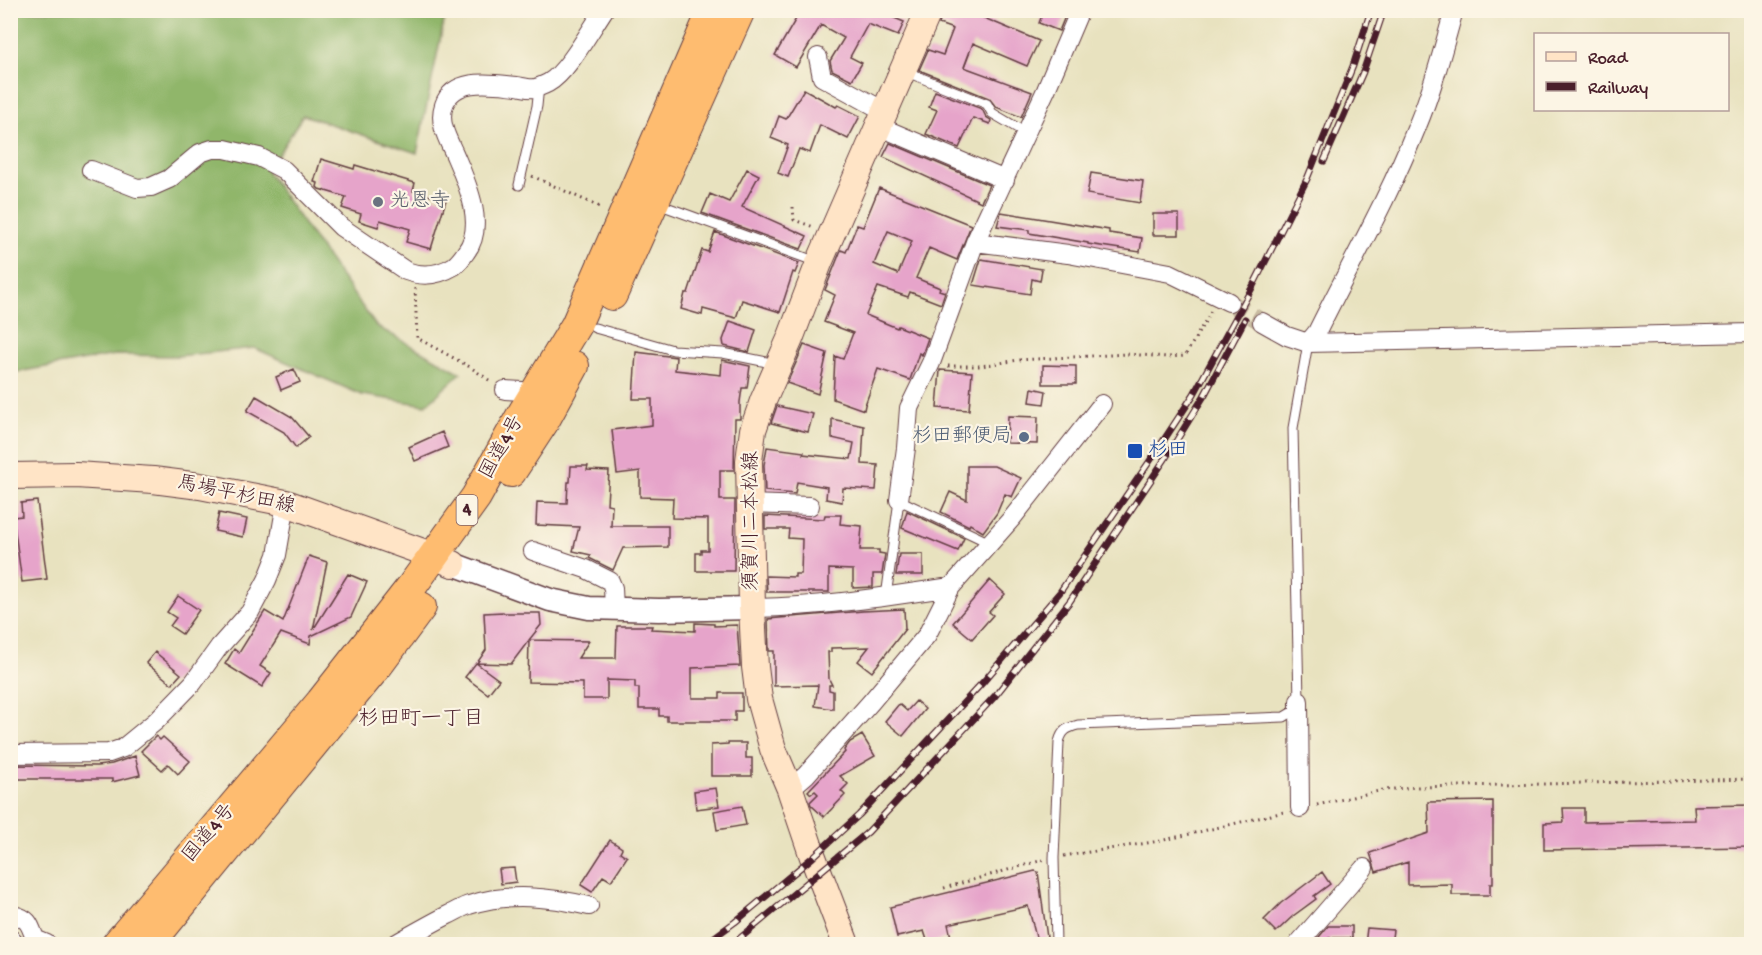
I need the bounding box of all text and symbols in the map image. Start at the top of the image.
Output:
legend [1534,33,1729,111]
text: Road [1588,49,1629,70]
text: Railway [1588,79,1648,100]
place label: 光恩寺 [390,189,450,214]
marker: 光恩寺 [371,195,385,209]
street label: 国道4号 [475,412,530,484]
place label: 杉田郵便局 [912,425,1012,449]
marker: 杉田郵便局 [1017,430,1031,444]
place label: 杉田 [1148,439,1188,463]
marker: 杉田 [1126,442,1144,460]
street label: 須賀川二本松線 [739,451,764,591]
street label: 馬場平杉田線 [175,471,297,520]
road number: 4 [456,495,478,525]
district label: 杉田町一丁目 [358,707,484,733]
street label: 国道4号 [178,799,241,868]

